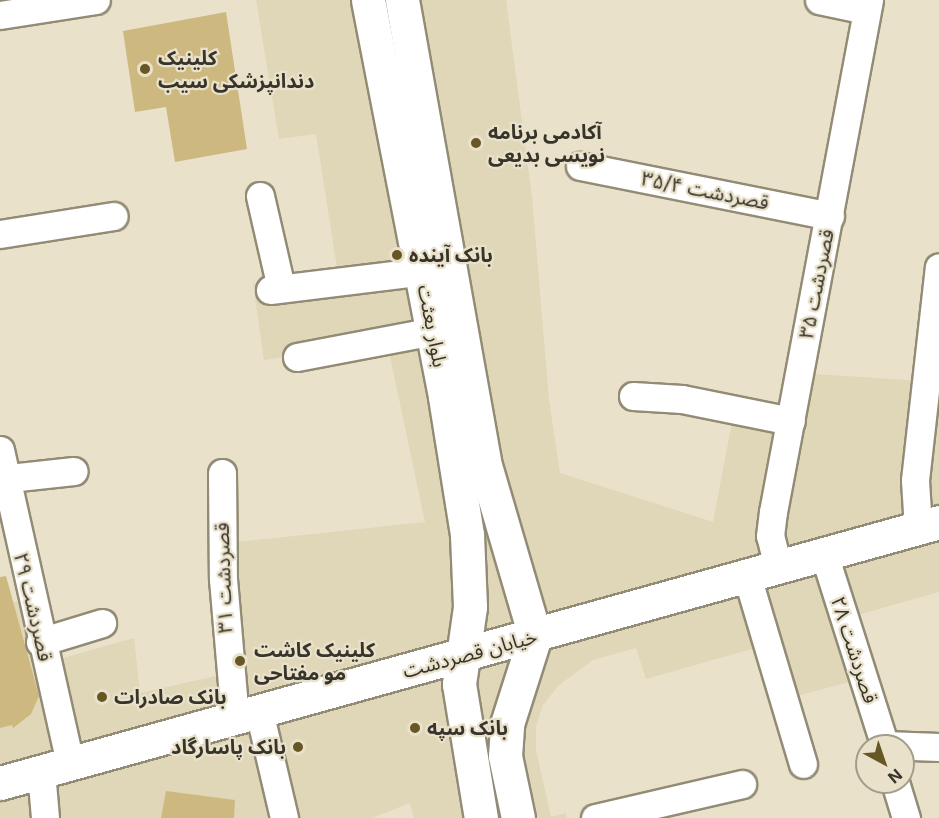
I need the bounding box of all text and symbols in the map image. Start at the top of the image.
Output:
place label: کلینیک دندانپزشکی سیب [158,46,314,93]
marker: کلینیک دندانپزشکی سیب [136,60,154,78]
place label: آکادمی برنامه نویسی بدیعی [488,120,605,167]
marker: آکادمی برنامه نویسی بدیعی [469,136,483,150]
street label: قصردشت ۳۵/۴ [639,167,771,215]
street label: قصردشت ۳۵ [795,227,839,341]
place label: بانک آینده [409,243,493,267]
marker: بانک آینده [390,248,404,262]
street label: بلوار بعثت [412,283,452,369]
street label: قصردشت ۳۱ [210,522,238,634]
street label: قصردشت ۲۹ [9,550,57,664]
street label: قصردشت ۲۸ [825,594,883,706]
street label: خیابان قصردشت [400,625,540,683]
place label: کلینیک کاشت مو مفتاحی [254,638,375,685]
marker: کلینیک کاشت مو مفتاحی [231,652,249,670]
place label: بانک صادرات [114,685,227,709]
marker: بانک صادرات [95,690,109,704]
place label: بانک سپه [427,716,508,740]
marker: بانک سپه [408,721,422,735]
north arrow [855,734,915,794]
place label: بانک پاسارگاد [171,735,286,759]
marker: بانک پاسارگاد [291,740,305,754]
text: N [884,765,906,788]

